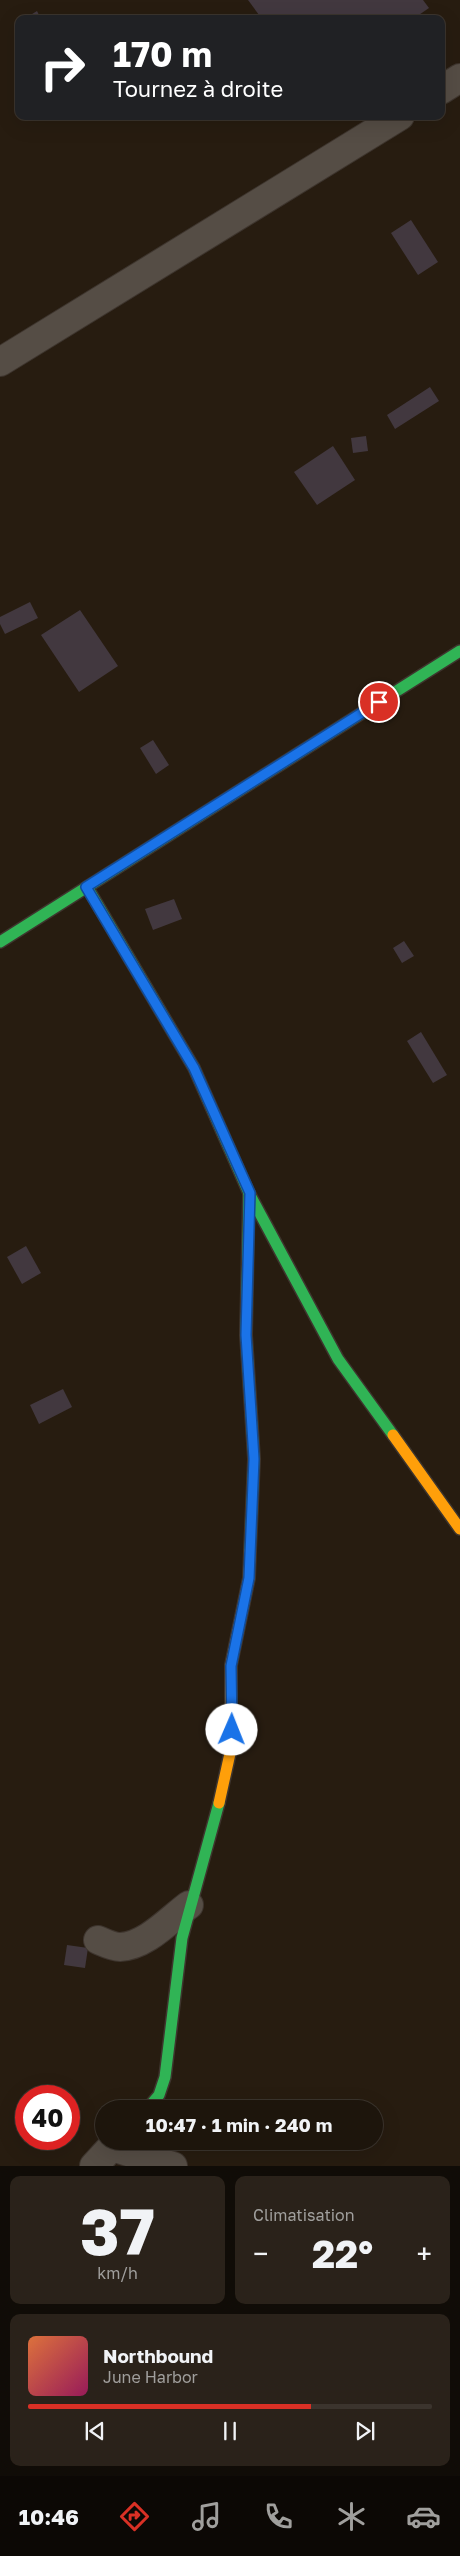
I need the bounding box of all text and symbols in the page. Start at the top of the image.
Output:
text: 170 m [113,33,212,75]
icon: right [30,35,95,100]
text: Tournez à droite [113,75,283,102]
pin [358,681,400,723]
icon: arrive [365,688,393,716]
position arrow [205,1703,257,1755]
speed limit sign: 40 [15,2085,80,2150]
text: 10:47 · 1 min · 240 m [146,2113,332,2136]
text: 37 [80,2191,155,2269]
text: Climatisation [253,2205,355,2225]
text: 22° [312,2231,373,2276]
text: − [253,2237,268,2270]
text: + [417,2237,432,2270]
text: km/h [97,2263,138,2283]
text: Northbound [103,2344,213,2367]
text: June Harbor [103,2367,198,2387]
icon: previous [81,2417,109,2445]
icon: pause [216,2417,244,2445]
icon: next [351,2417,379,2445]
icon: directions [117,2499,152,2534]
icon: music [189,2499,224,2534]
icon: phone [261,2499,296,2534]
icon: climate [334,2499,369,2534]
icon: car [406,2499,441,2534]
text: 10:46 [19,2503,79,2530]

